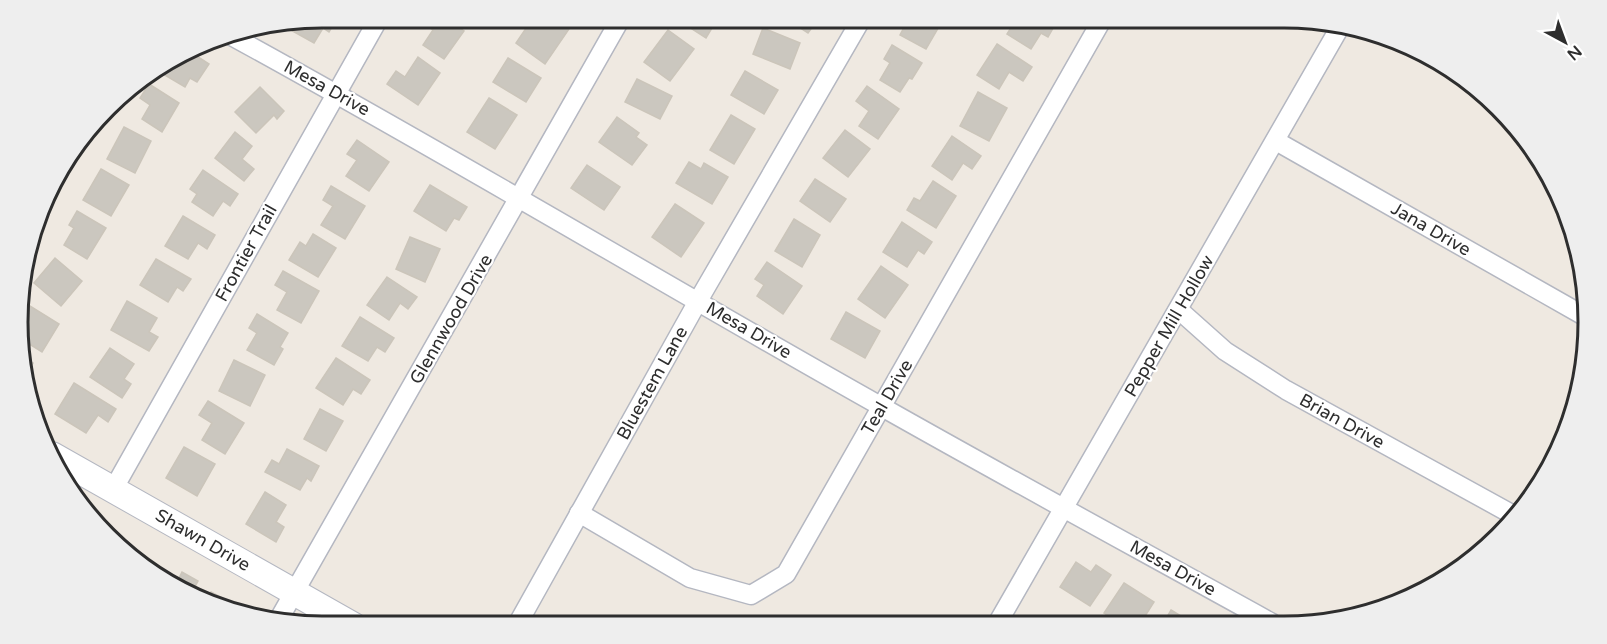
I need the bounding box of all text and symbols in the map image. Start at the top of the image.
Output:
north arrow [1535,12,1595,72]
text: N [1563,41,1586,64]
street label: Mesa Drive [280,55,374,121]
street label: Jana Drive [1387,197,1475,261]
street label: Frontier Trail [210,201,282,305]
street label: Glennwood Drive [405,250,497,388]
street label: Pepper Mill Hollow [1119,251,1219,401]
street label: Mesa Drive [702,297,796,363]
street label: Bluestem Lane [612,322,692,444]
street label: Teal Drive [857,355,917,439]
street label: Brian Drive [1296,389,1388,453]
street label: Shawn Drive [152,504,254,576]
street label: Mesa Drive [1126,535,1220,601]

